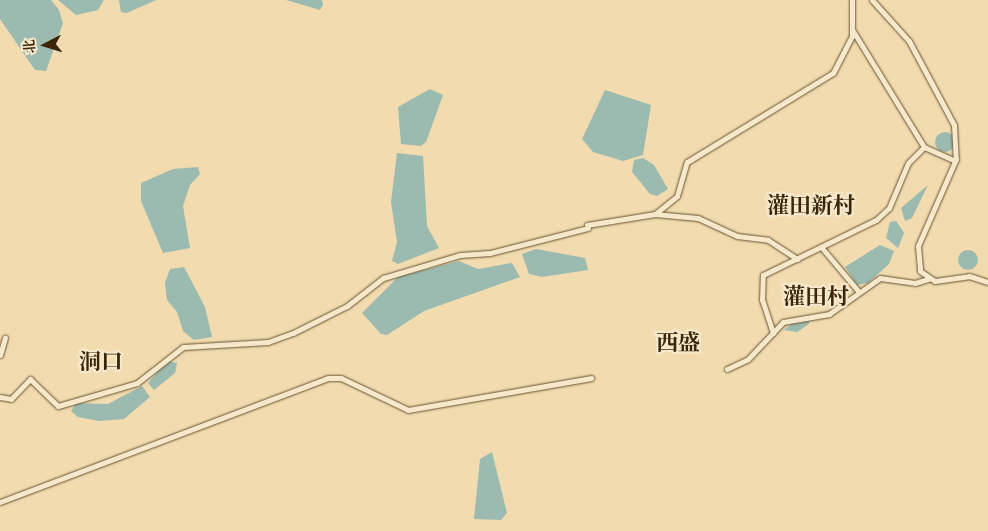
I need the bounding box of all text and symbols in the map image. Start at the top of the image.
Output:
north arrow [20,20,70,70]
text: 北 [20,39,40,54]
district label: 灌田新村 [767,194,855,220]
district label: 灌田村 [783,285,849,311]
district label: 西盛 [656,331,700,357]
district label: 洞口 [79,350,123,376]

